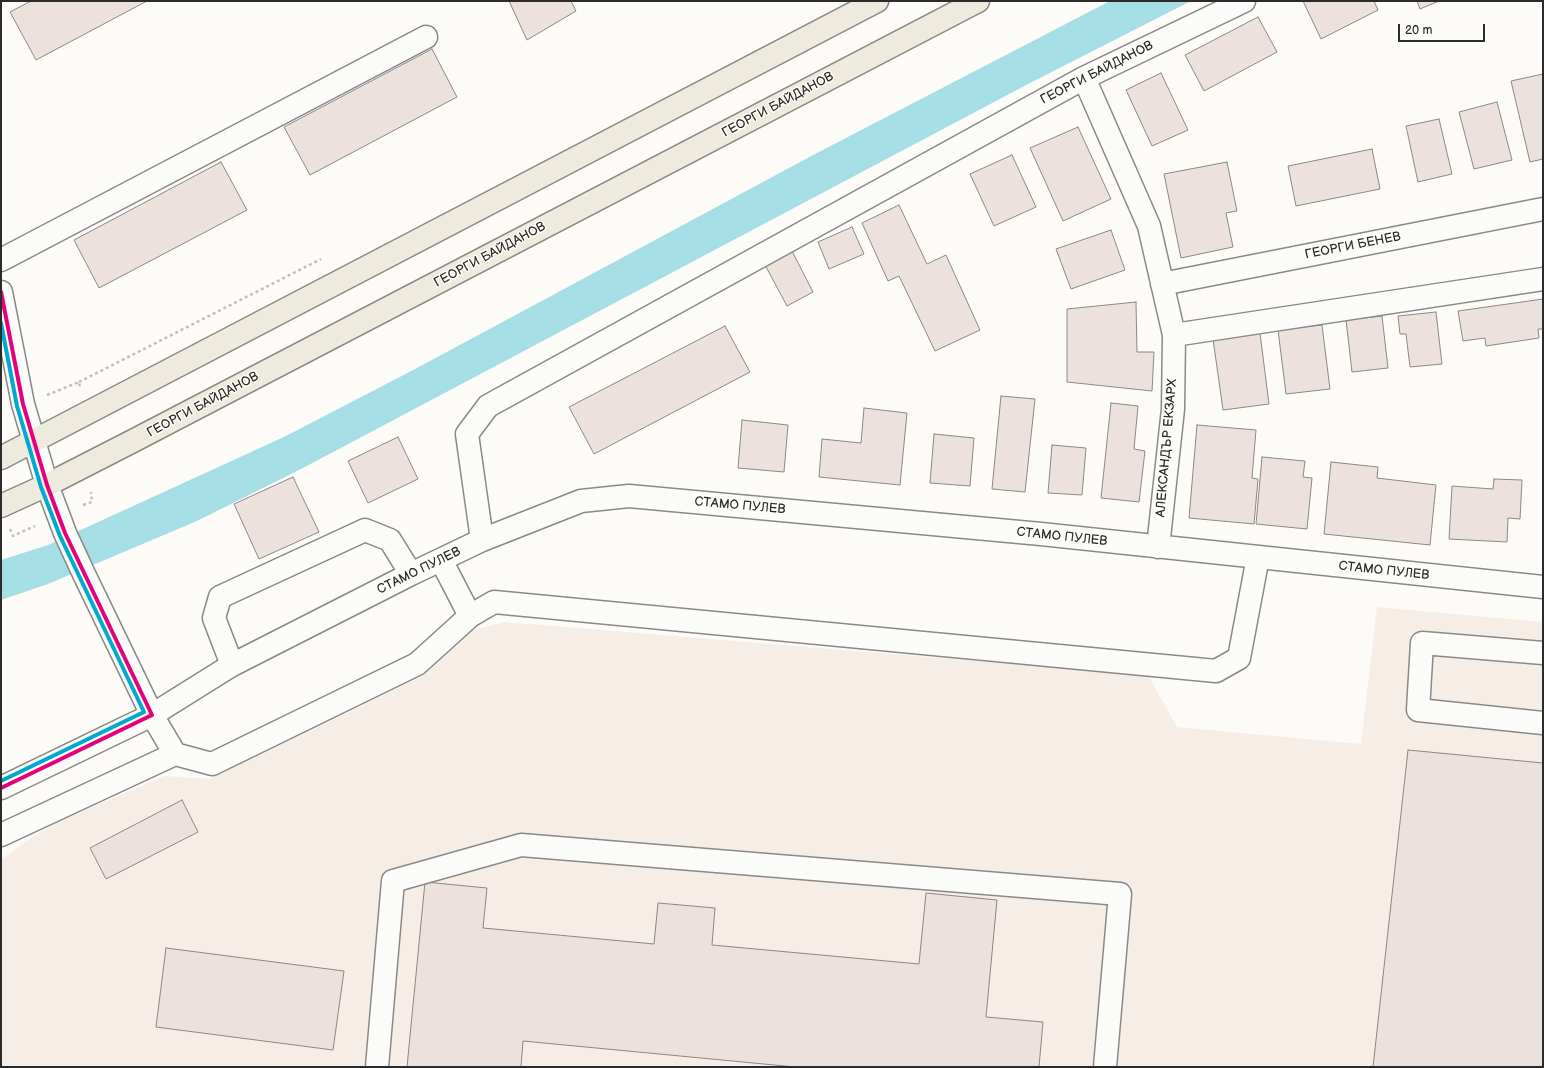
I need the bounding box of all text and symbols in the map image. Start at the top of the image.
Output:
scale bar [1400,16,1487,42]
text: 20 m [1405,23,1432,38]
street label: ГЕОРГИ БАЙДАНОВ [1038,38,1156,108]
street label: ГЕОРГИ БАЙДАНОВ [719,69,837,141]
street label: ГЕОРГИ БАЙДАНОВ [431,219,549,291]
street label: ГЕОРГИ БЕНЕВ [1304,229,1402,263]
street label: ГЕОРГИ БАЙДАНОВ [144,369,262,441]
street label: АЛЕКСАНДЪР ЕКЗАРХ [1153,378,1181,518]
street label: СТАМО ПУЛЕВ [694,494,786,518]
street label: СТАМО ПУЛЕВ [1016,524,1108,550]
street label: СТАМО ПУЛЕВ [375,544,463,598]
street label: СТАМО ПУЛЕВ [1338,558,1430,584]

